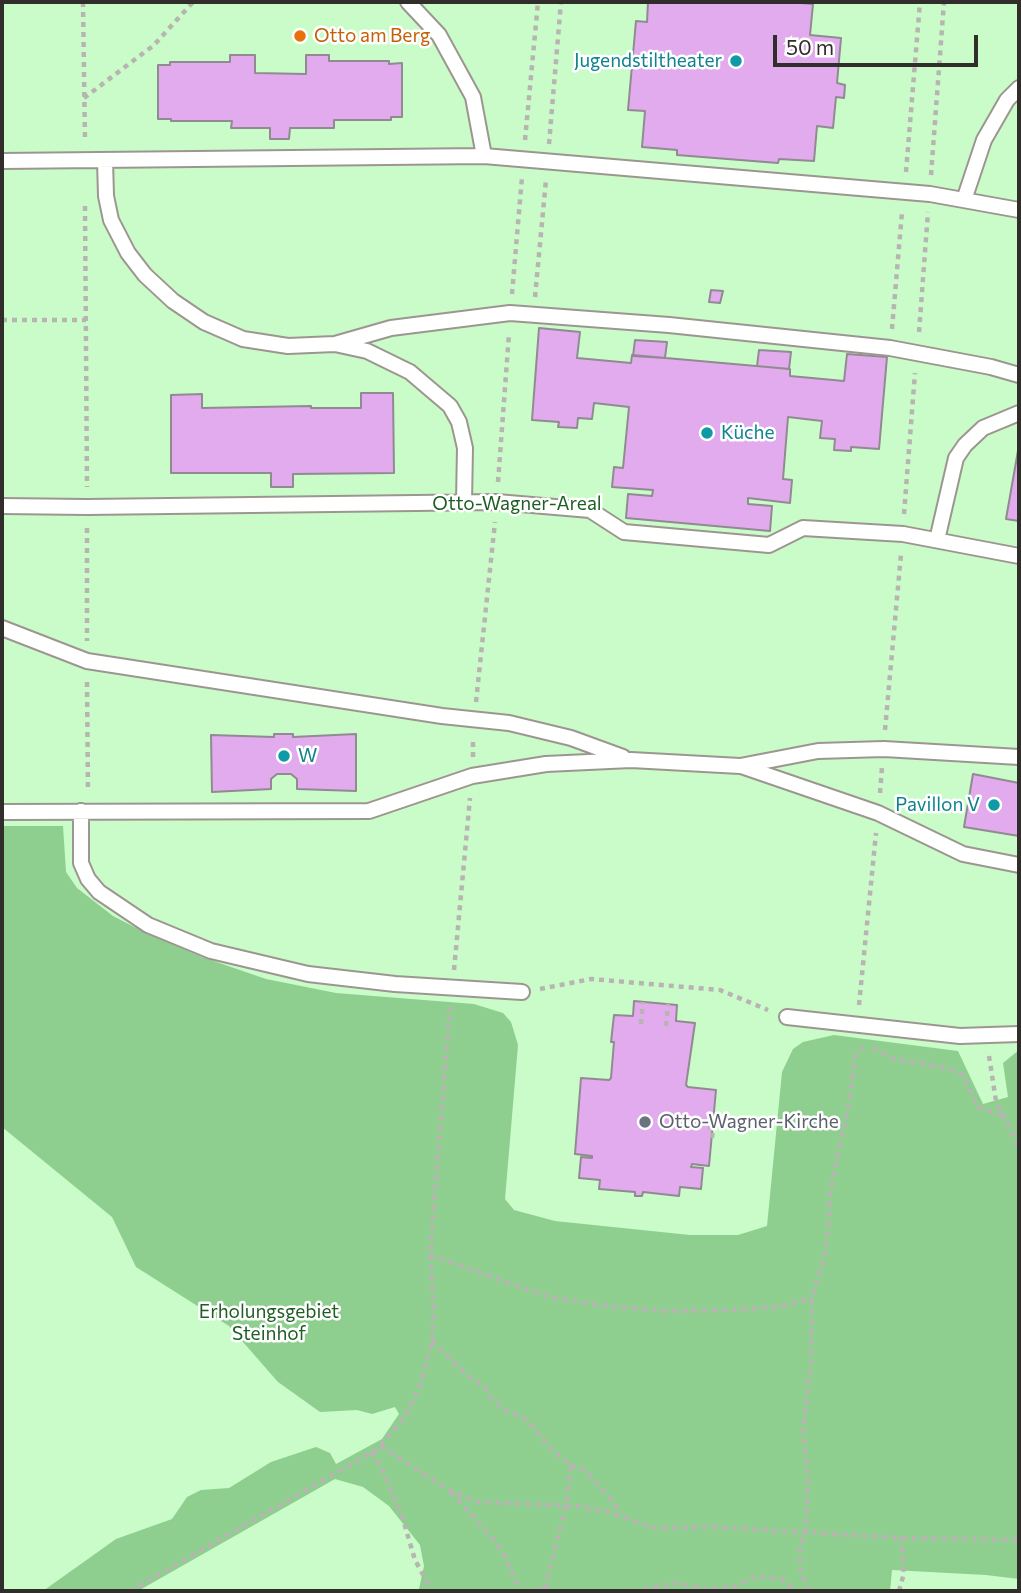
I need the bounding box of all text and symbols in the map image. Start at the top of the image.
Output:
scale bar [776,21,981,65]
place label: Otto am Berg [314,25,430,47]
marker: Otto am Berg [292,28,308,44]
text: 50 m [786,34,834,59]
place label: Jugendstiltheater [574,50,722,72]
marker: Jugendstiltheater [728,53,744,69]
place label: Küche [721,422,774,444]
marker: Küche [699,425,715,441]
park label: Otto-Wagner-Areal [432,493,602,515]
place label: W [298,745,317,767]
marker: W [276,748,292,764]
place label: Pavillon V [895,794,980,816]
marker: Pavillon V [986,797,1002,813]
place label: Otto-Wagner-Kirche [659,1111,839,1133]
marker: Otto-Wagner-Kirche [637,1114,653,1130]
park label: Erholungsgebiet Steinhof [199,1301,339,1345]

